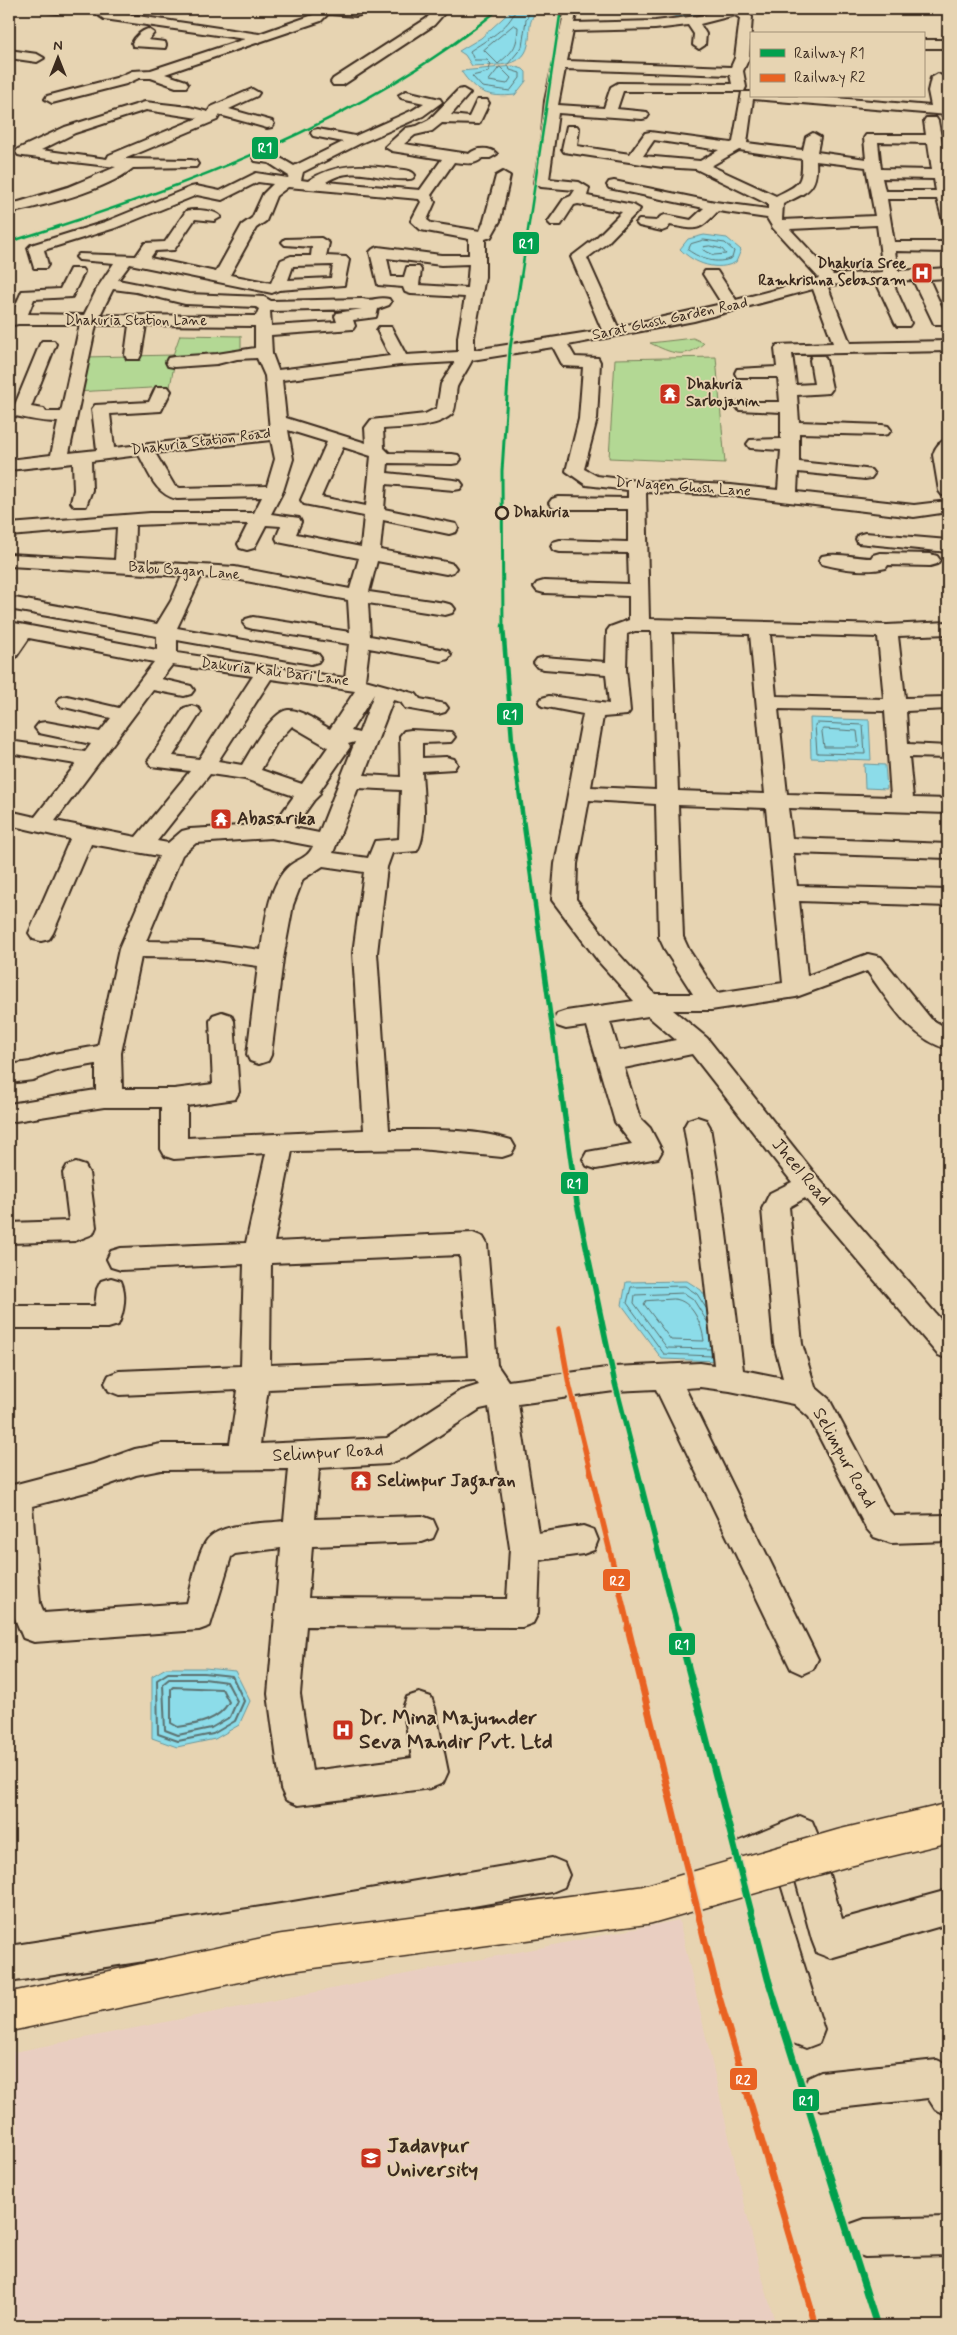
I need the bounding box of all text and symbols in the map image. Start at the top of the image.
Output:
north arrow [32,32,82,82]
legend [750,32,924,98]
text: N [53,37,63,55]
text: Railway R1 [794,44,865,64]
text: Railway R2 [794,68,865,88]
line badge: R1 [251,136,279,160]
text: R1 [258,139,272,157]
line badge: R1 [512,231,540,255]
text: R1 [519,235,533,253]
place label: Dhakuria Sree Ramkrishna Sebasram [758,254,906,291]
hospital icon: Dhakuria Sree Ramkrishna Sebasram [910,261,934,285]
street label: Sarat Ghosh Garden Road [590,293,750,345]
street label: Dhakuria Station Lane [65,311,207,331]
place label: Dhakuria Sarbojanin [686,375,760,412]
temple icon: Dhakuria Sarbojanin [658,382,682,406]
street label: Dhakuria Station Road [130,424,272,460]
street label: Dr Nagen Ghosh Lane [614,472,752,502]
place label: Dhakuria [513,503,570,523]
marker: Dhakuria [495,506,509,520]
street label: Babu Bagan Lane [128,557,240,585]
street label: Dakuria Kali Bari Lane [200,653,350,691]
line badge: R1 [496,702,524,726]
text: R1 [503,706,517,724]
temple icon: Abasarika [209,807,233,831]
place label: Abasarika [237,807,316,831]
street label: Jheel Road [766,1133,836,1211]
line badge: R1 [560,1171,589,1195]
text: R1 [567,1175,581,1193]
street label: Selimpur Road [807,1404,881,1512]
street label: Selimpur Road [272,1438,384,1468]
temple icon: Selimpur Jagaran [349,1469,373,1493]
place label: Selimpur Jagaran [377,1469,516,1495]
line badge: R2 [602,1568,631,1592]
text: R2 [609,1572,625,1590]
line badge: R1 [668,1632,696,1656]
text: R1 [675,1636,689,1654]
place label: Dr. Mina Majumder Seva Mandir Pvt. Ltd [359,1704,553,1756]
hospital icon: Dr. Mina Majumder Seva Mandir Pvt. Ltd [331,1718,355,1742]
line badge: R2 [729,2067,758,2091]
text: R2 [735,2071,751,2089]
line badge: R1 [792,2088,820,2112]
text: R1 [799,2092,813,2110]
place label: Jadavpur University [387,2132,479,2184]
school or university icon: Jadavpur University [359,2146,383,2170]

